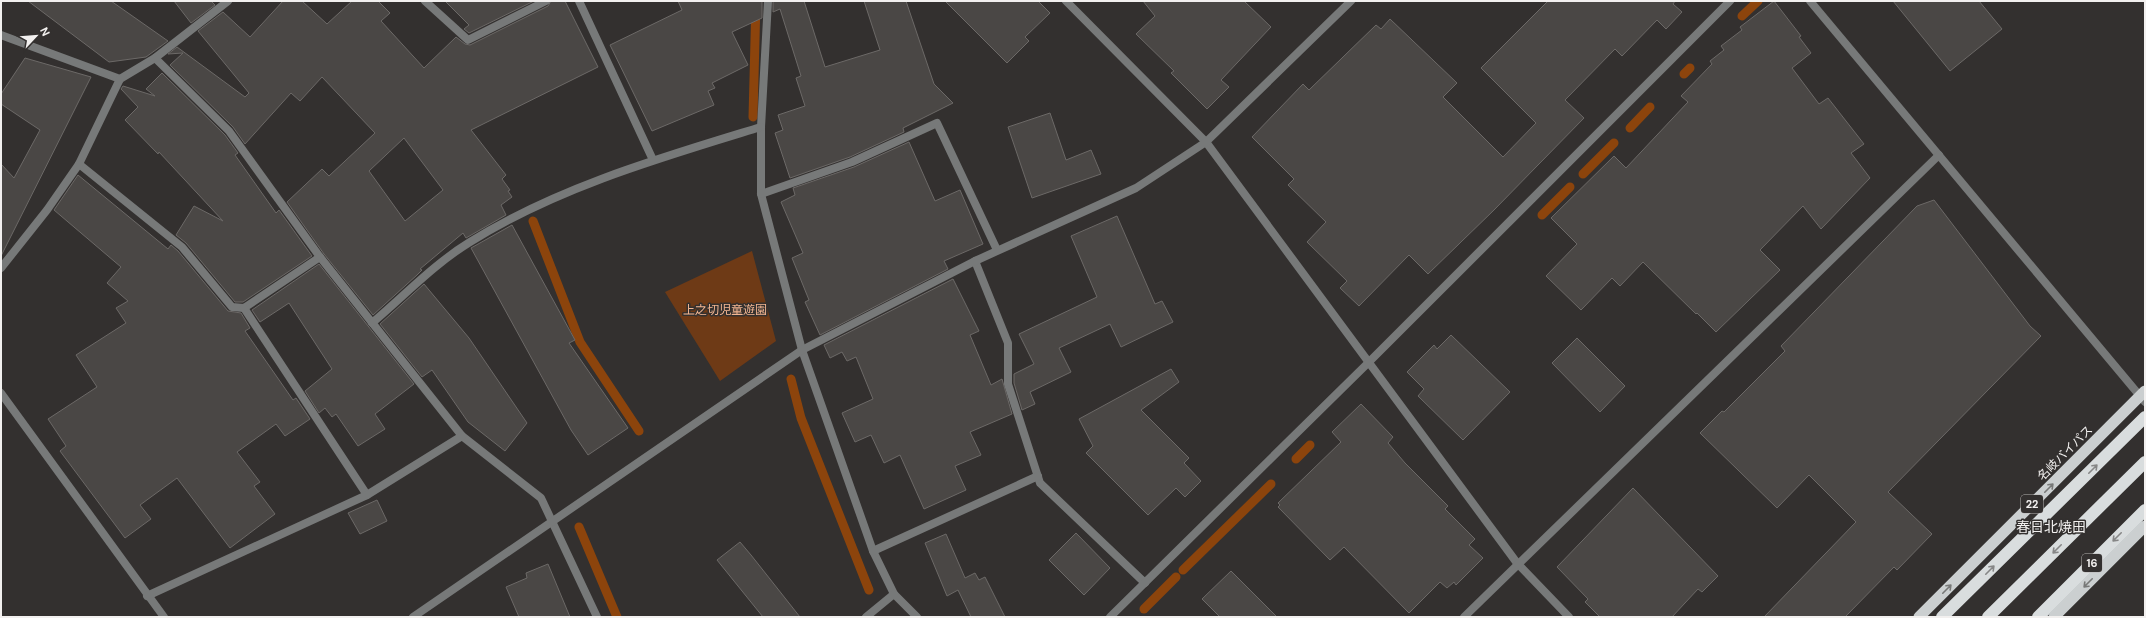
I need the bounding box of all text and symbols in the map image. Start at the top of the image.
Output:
north arrow [16,16,56,56]
text: N [37,25,53,38]
park label: 上之切児童遊園 [683,302,767,318]
street label: 名岐バイパス [2034,422,2096,484]
one-way arrow [2088,464,2098,474]
one-way arrow [2044,483,2054,493]
road number: 22 [2021,495,2043,513]
district label: 春日北焼田 [2016,518,2086,536]
one-way arrow [2113,532,2122,542]
one-way arrow [2052,544,2062,554]
road number: 16 [2082,554,2102,572]
one-way arrow [1985,565,1995,575]
one-way arrow [2083,578,2093,588]
one-way arrow [1942,584,1952,594]

